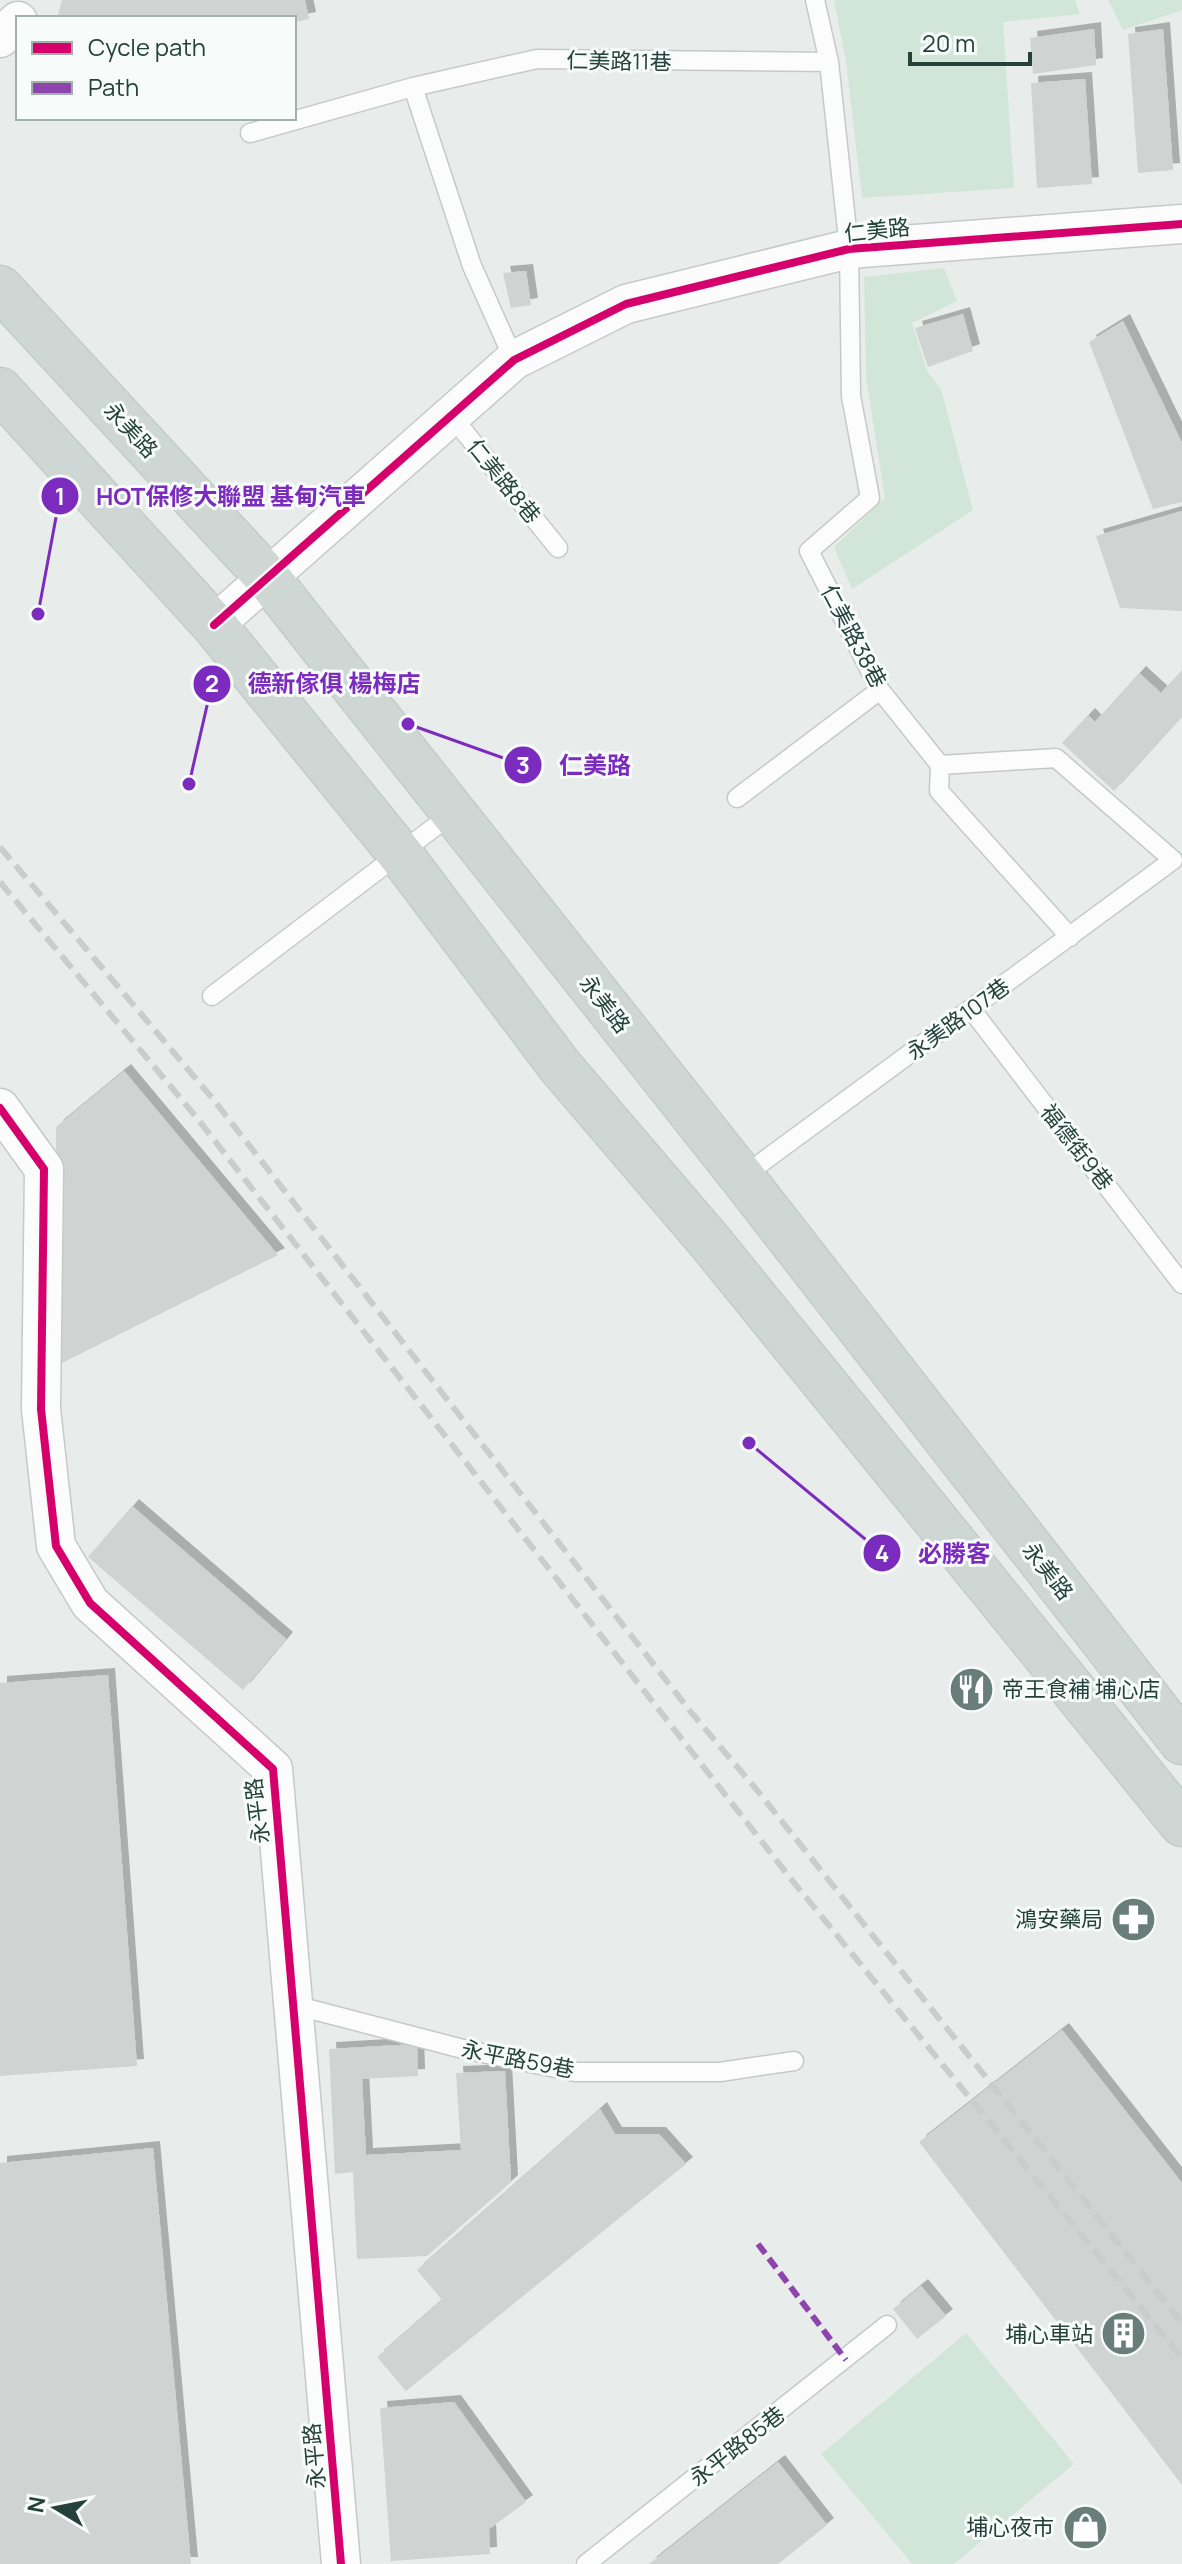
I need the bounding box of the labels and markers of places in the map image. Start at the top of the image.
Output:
callout: HOT保修大聯盟 基甸汽車 [40,472,382,520]
callout: 德新傢俱 楊梅店 [192,660,436,708]
callout: 仁美路 [503,741,647,789]
callout: 必勝客 [862,1529,1006,1577]
restaurant icon: 帝王食補 埔心店 [947,1665,995,1713]
place label: 帝王食補 埔心店 [1002,1674,1160,1704]
pharmacy icon: 鴻安藥局 [1110,1895,1158,1943]
place label: 鴻安藥局 [1015,1904,1103,1934]
building icon: 埔心車站 [1100,2310,1148,2358]
place label: 埔心車站 [1005,2319,1093,2349]
shop icon: 埔心夜市 [1061,2503,1109,2551]
place label: 埔心夜市 [966,2512,1054,2542]

